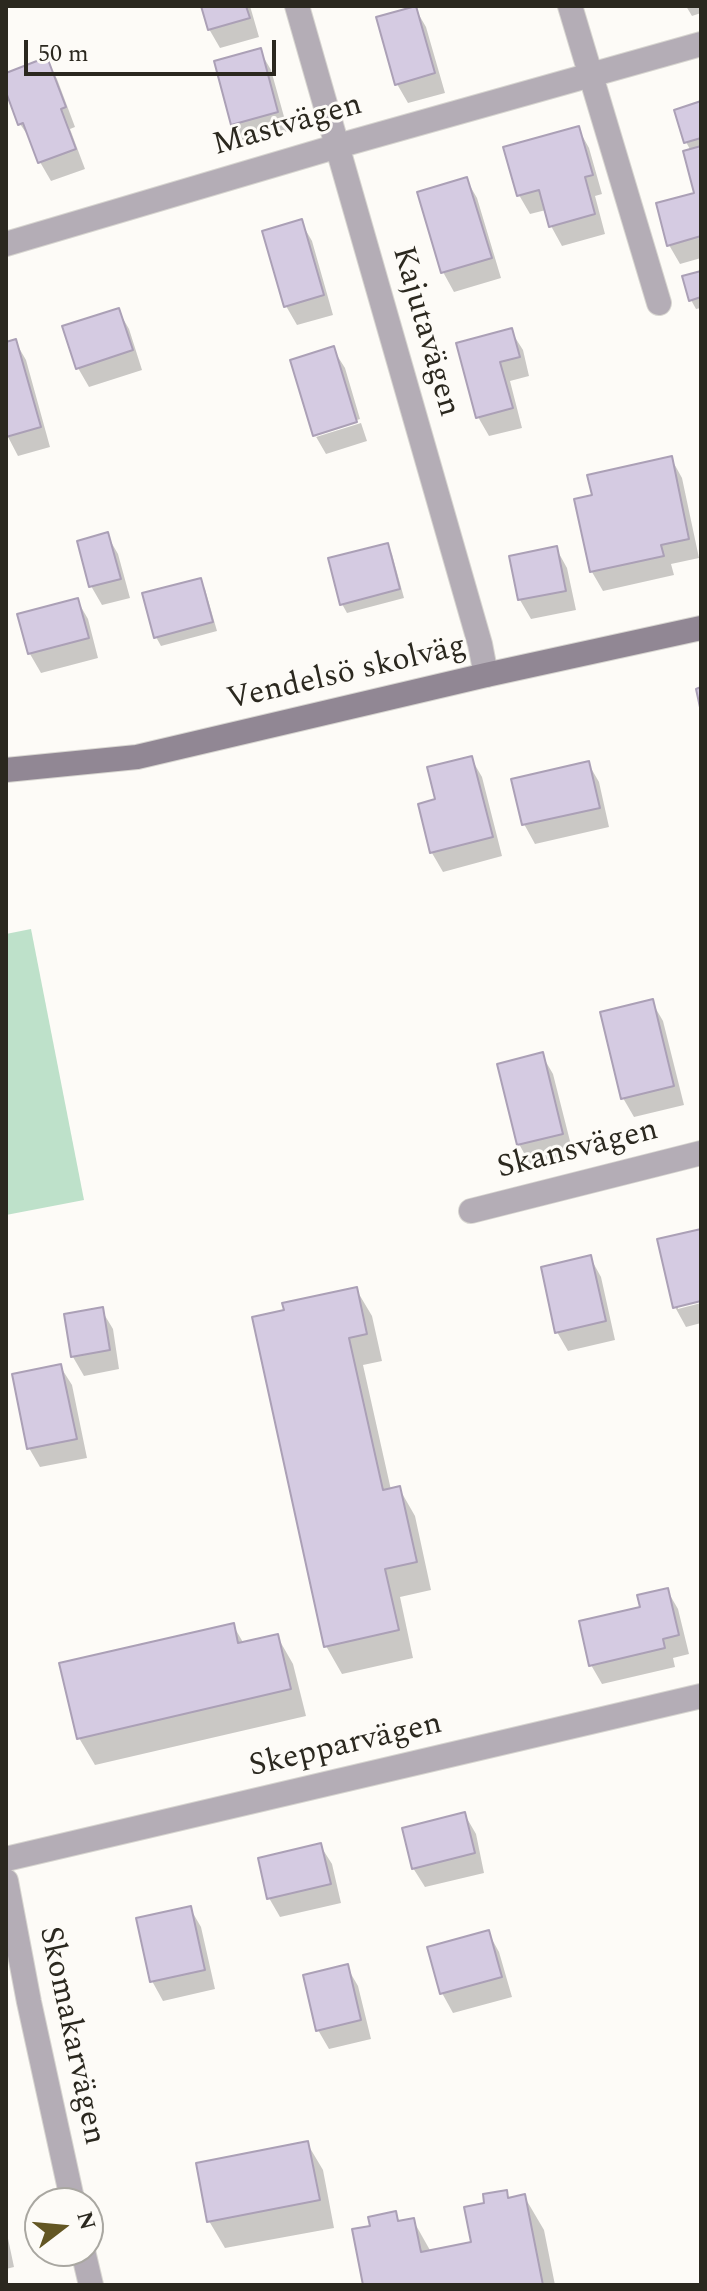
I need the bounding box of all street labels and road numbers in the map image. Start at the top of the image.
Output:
street label: Mastvägen [209,87,367,167]
street label: Kajutavägen [381,243,467,421]
street label: Vendelsö skolväg [224,629,470,721]
street label: Skansvägen [494,1112,662,1190]
street label: Skepparvägen [246,1706,446,1788]
street label: Skomakarvägen [28,1923,112,2149]

